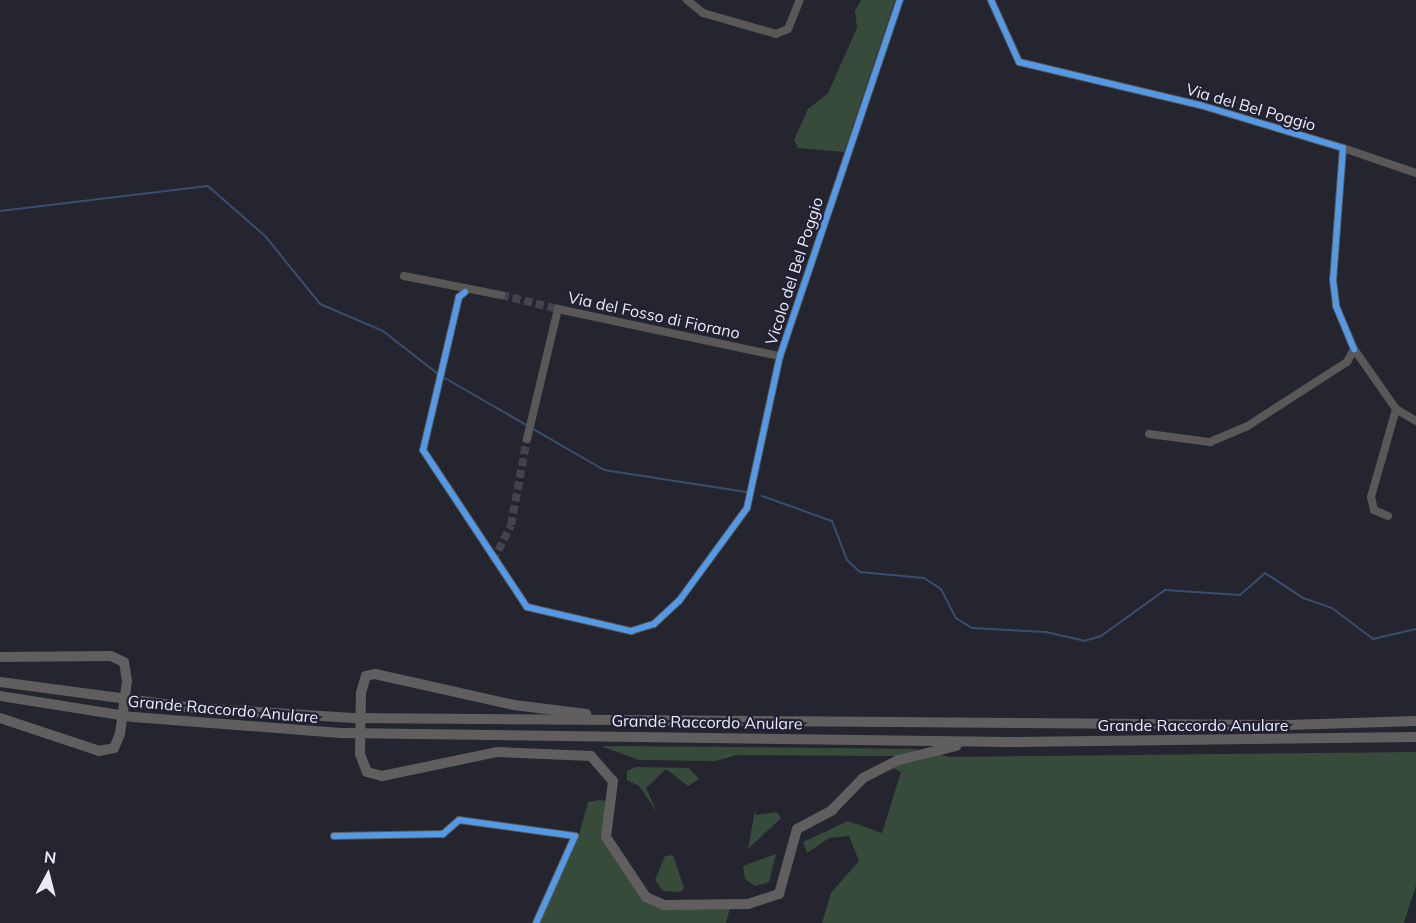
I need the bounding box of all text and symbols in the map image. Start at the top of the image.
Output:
street label: Via del Bel Poggio [1184,79,1318,135]
street label: Vicolo del Bel Poggio [761,195,827,347]
street label: Via del Fosso di Fiorano [566,287,742,343]
street label: Grande Raccordo Anulare [127,691,319,727]
street label: Grande Raccordo Anulare [611,711,803,733]
street label: Grande Raccordo Anulare [1098,715,1288,735]
north arrow [18,845,78,905]
text: N [43,846,57,868]

